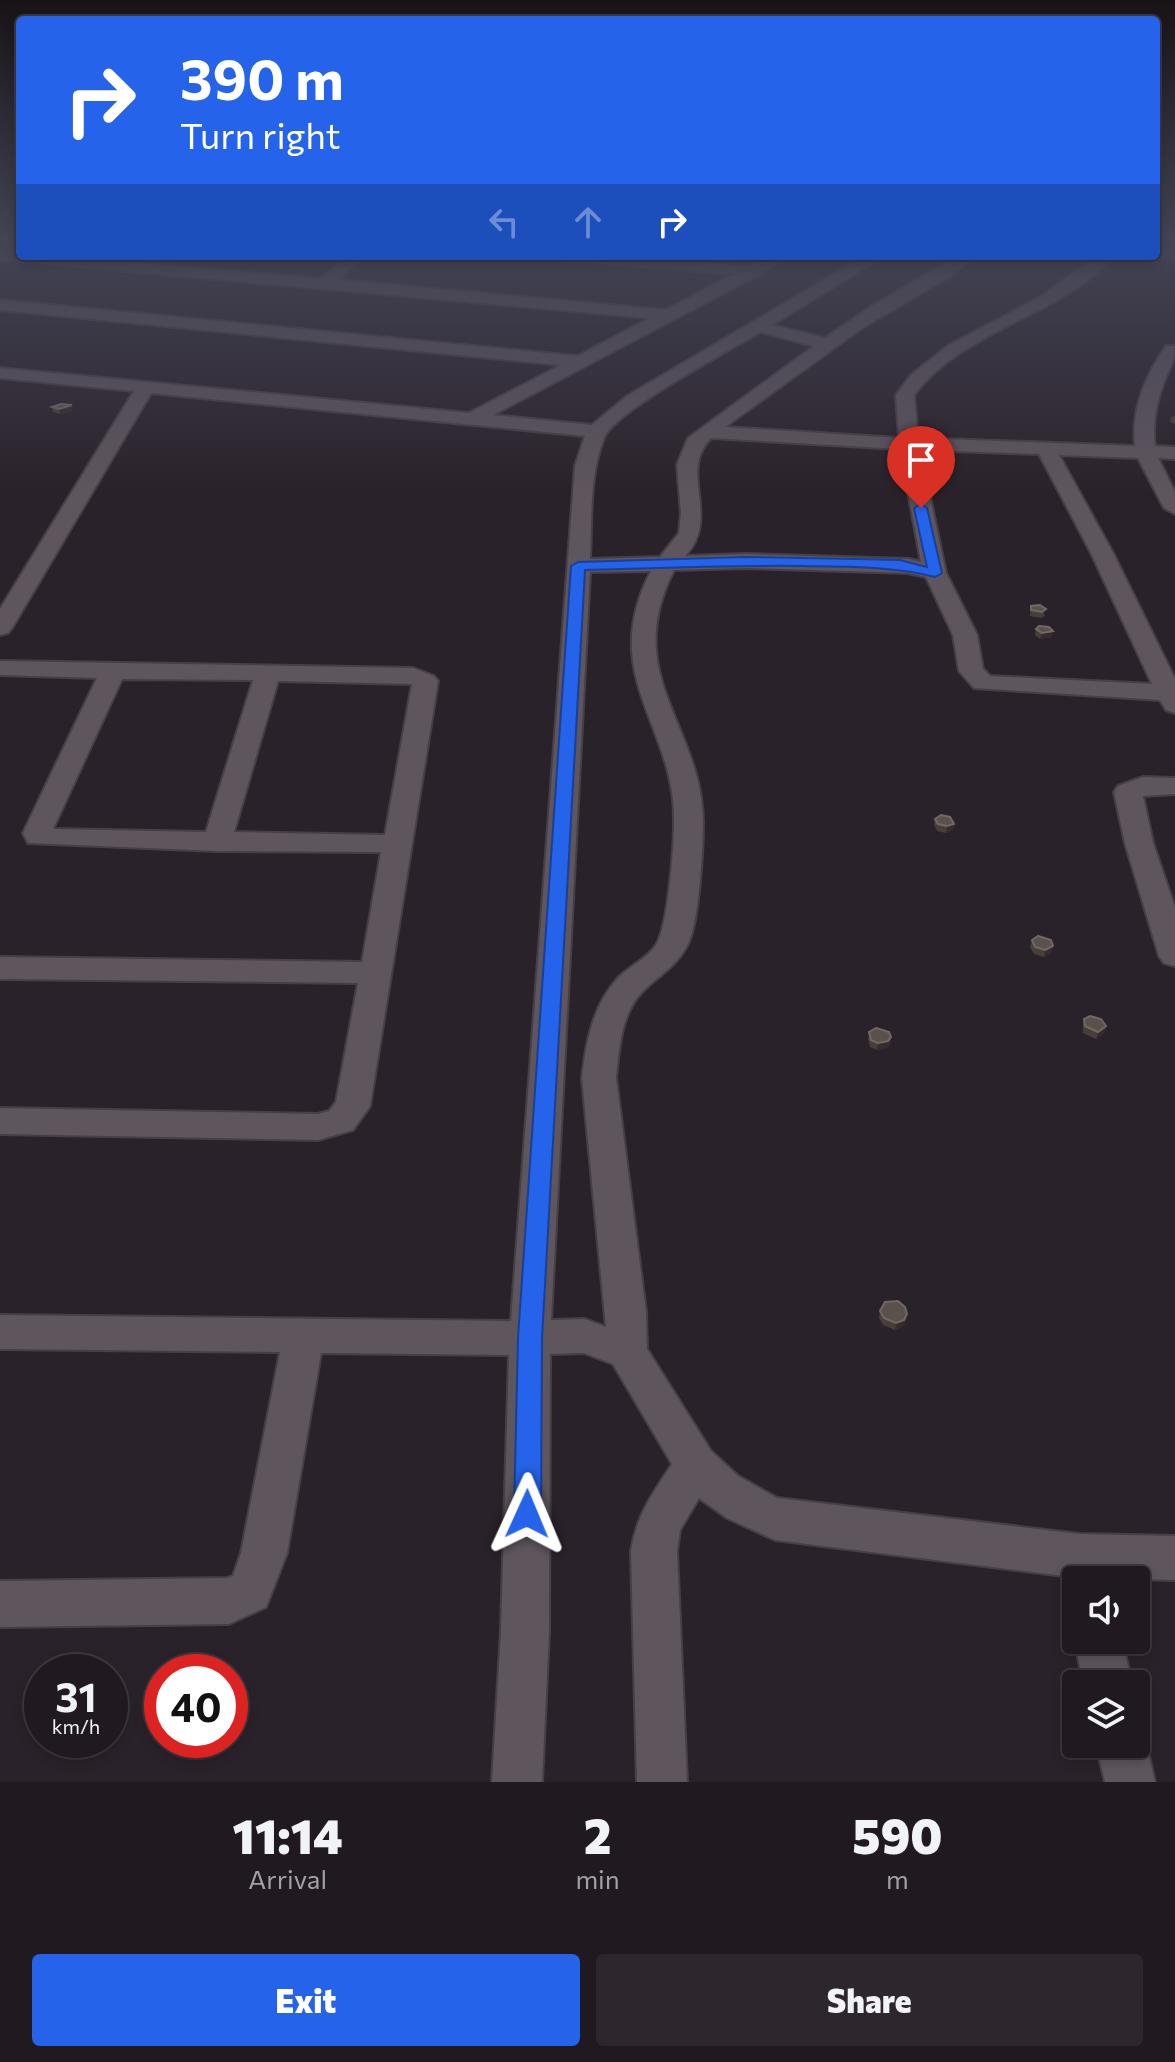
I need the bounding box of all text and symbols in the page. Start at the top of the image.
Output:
text: 390 m [180,43,344,112]
icon: right [48,48,152,152]
text: Turn right [180,112,341,156]
icon: left [482,200,526,244]
icon: ahead [566,200,610,244]
icon: right [650,200,694,244]
pin [887,426,955,508]
icon: arrive [899,438,943,482]
position arrow [485,1472,569,1556]
map controls [1062,1566,1150,1758]
button: sound [1062,1566,1150,1654]
speed limit sign: 40 [144,1654,248,1758]
button: layers [1062,1670,1150,1758]
text: 31 [55,1671,97,1720]
text: km/h [52,1714,100,1738]
text: 11:14 [232,1805,343,1864]
text: 2 [584,1805,611,1864]
text: 590 [852,1805,943,1864]
text: Arrival [248,1863,327,1894]
text: min [575,1863,620,1894]
text: m [886,1863,909,1894]
button: Exit [32,1954,580,2046]
button: Share [596,1954,1143,2046]

